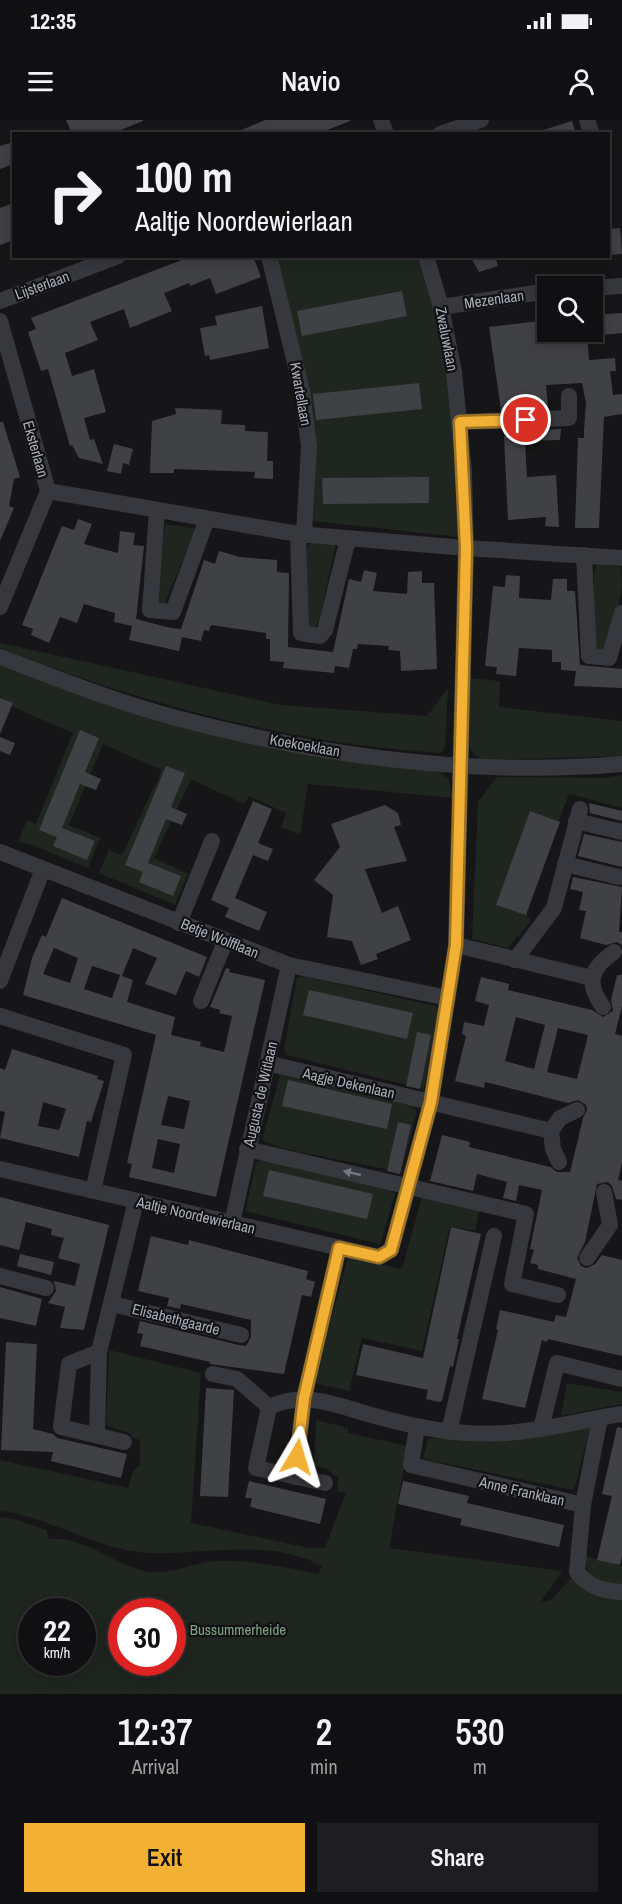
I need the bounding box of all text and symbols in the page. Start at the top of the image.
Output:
text: 12:35 [30,6,76,36]
text: Navio [281,63,341,99]
icon: menu [24,65,57,98]
icon: person [565,65,598,98]
text: 100 m [135,149,233,205]
icon: right [36,156,114,234]
text: Aaltje Noordewierlaan [135,203,353,239]
street label: Lijsterlaan [12,265,72,305]
map controls [537,276,603,342]
button: search [537,276,603,342]
street label: Mezenlaan [463,284,525,314]
street label: Zwaluwlaan [430,305,464,373]
street label: Kwartellaan [285,361,317,427]
pin [500,394,551,445]
icon: arrive [509,403,542,436]
street label: Eksterlaan [18,418,54,480]
street label: Koekoeklaan [268,728,342,762]
street label: Betje Wolfflaan [178,913,262,963]
street label: Augusta de Witlaan [237,1039,282,1150]
street label: Aagje Dekenlaan [300,1062,397,1104]
one-way arrow [343,1168,362,1177]
street label: Aaltje Noordewierlaan [134,1191,257,1239]
street label: Elisabethgaarde [130,1298,222,1340]
position arrow [265,1425,329,1489]
street label: Anne Franklaan [476,1471,567,1511]
speed limit sign: 30 [108,1598,186,1676]
text: 22 [43,1610,71,1650]
park label: Bussummerheide [190,1619,286,1640]
text: km/h [44,1642,70,1663]
text: 12:37 [118,1708,193,1756]
text: 2 [316,1708,332,1756]
text: 530 [455,1708,504,1756]
text: Arrival [131,1753,179,1780]
text: min [310,1753,338,1780]
text: m [473,1753,487,1780]
button: Exit [24,1823,305,1892]
button: Share [317,1823,598,1892]

